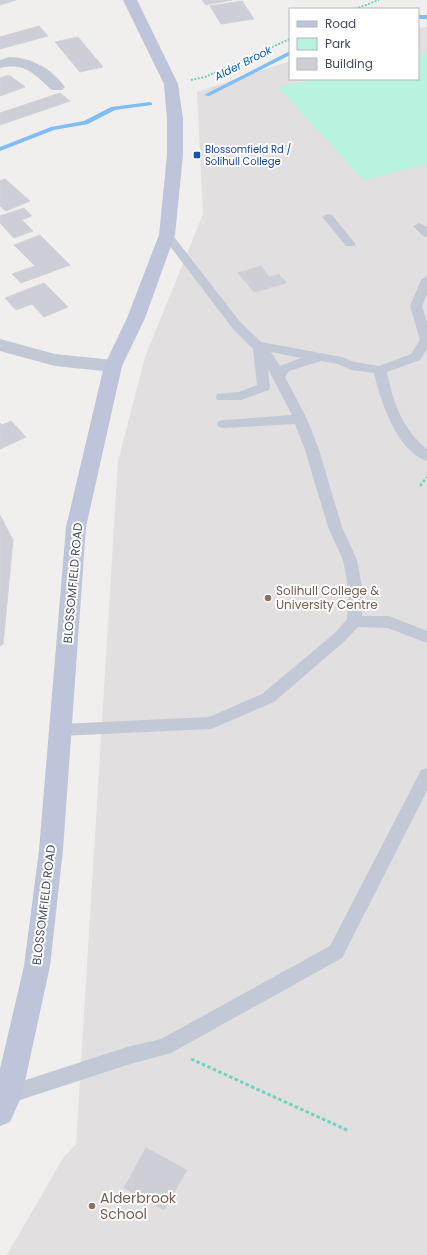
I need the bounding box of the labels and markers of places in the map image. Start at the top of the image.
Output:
place label: Blossomfield Rd / Solihull College [205,142,291,169]
marker: Blossomfield Rd / Solihull College [192,150,202,160]
place label: Solihull College & University Centre [276,582,379,613]
marker: Solihull College & University Centre [263,593,273,603]
place label: Alderbrook School [100,1188,177,1224]
marker: Alderbrook School [87,1201,97,1211]

